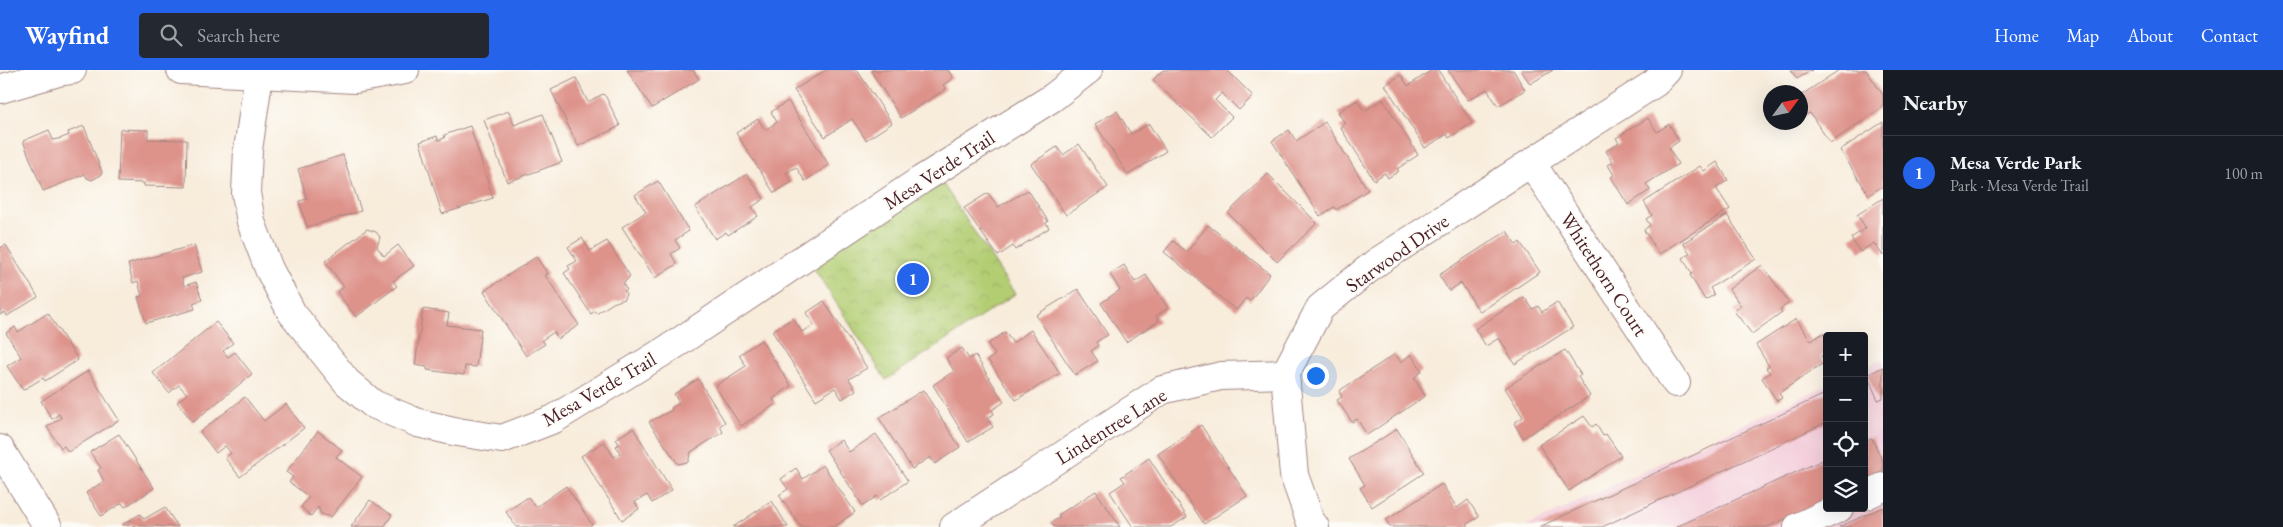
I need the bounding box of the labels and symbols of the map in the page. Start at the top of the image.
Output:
north arrow [1763,85,1808,130]
street label: Mesa Verde Trail [878,124,1000,216]
street label: Whitethorn Court [1554,207,1654,342]
street label: Starwood Drive [1340,208,1454,298]
pin: 1 [897,260,929,298]
street label: Mesa Verde Trail [537,346,661,432]
your location [1303,363,1329,389]
street label: Lindentree Lane [1051,381,1171,470]

